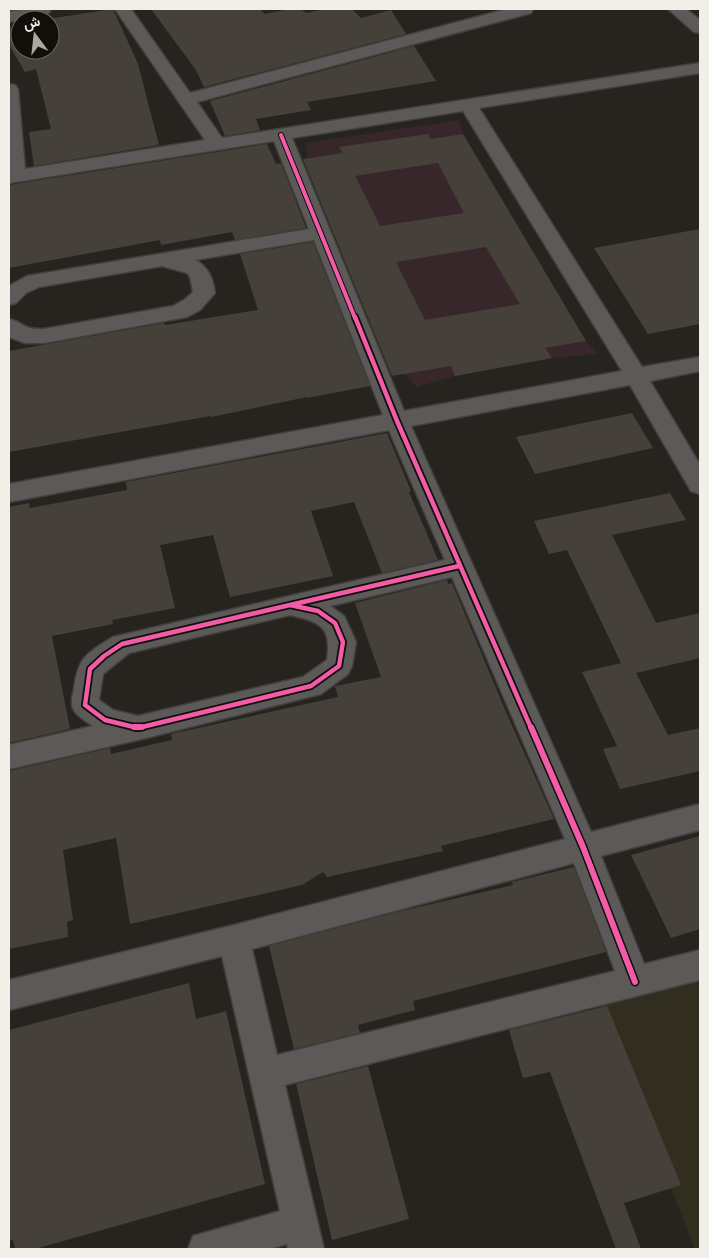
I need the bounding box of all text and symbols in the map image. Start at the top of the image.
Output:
north arrow [10,10,60,60]
text: ش [21,12,43,34]

